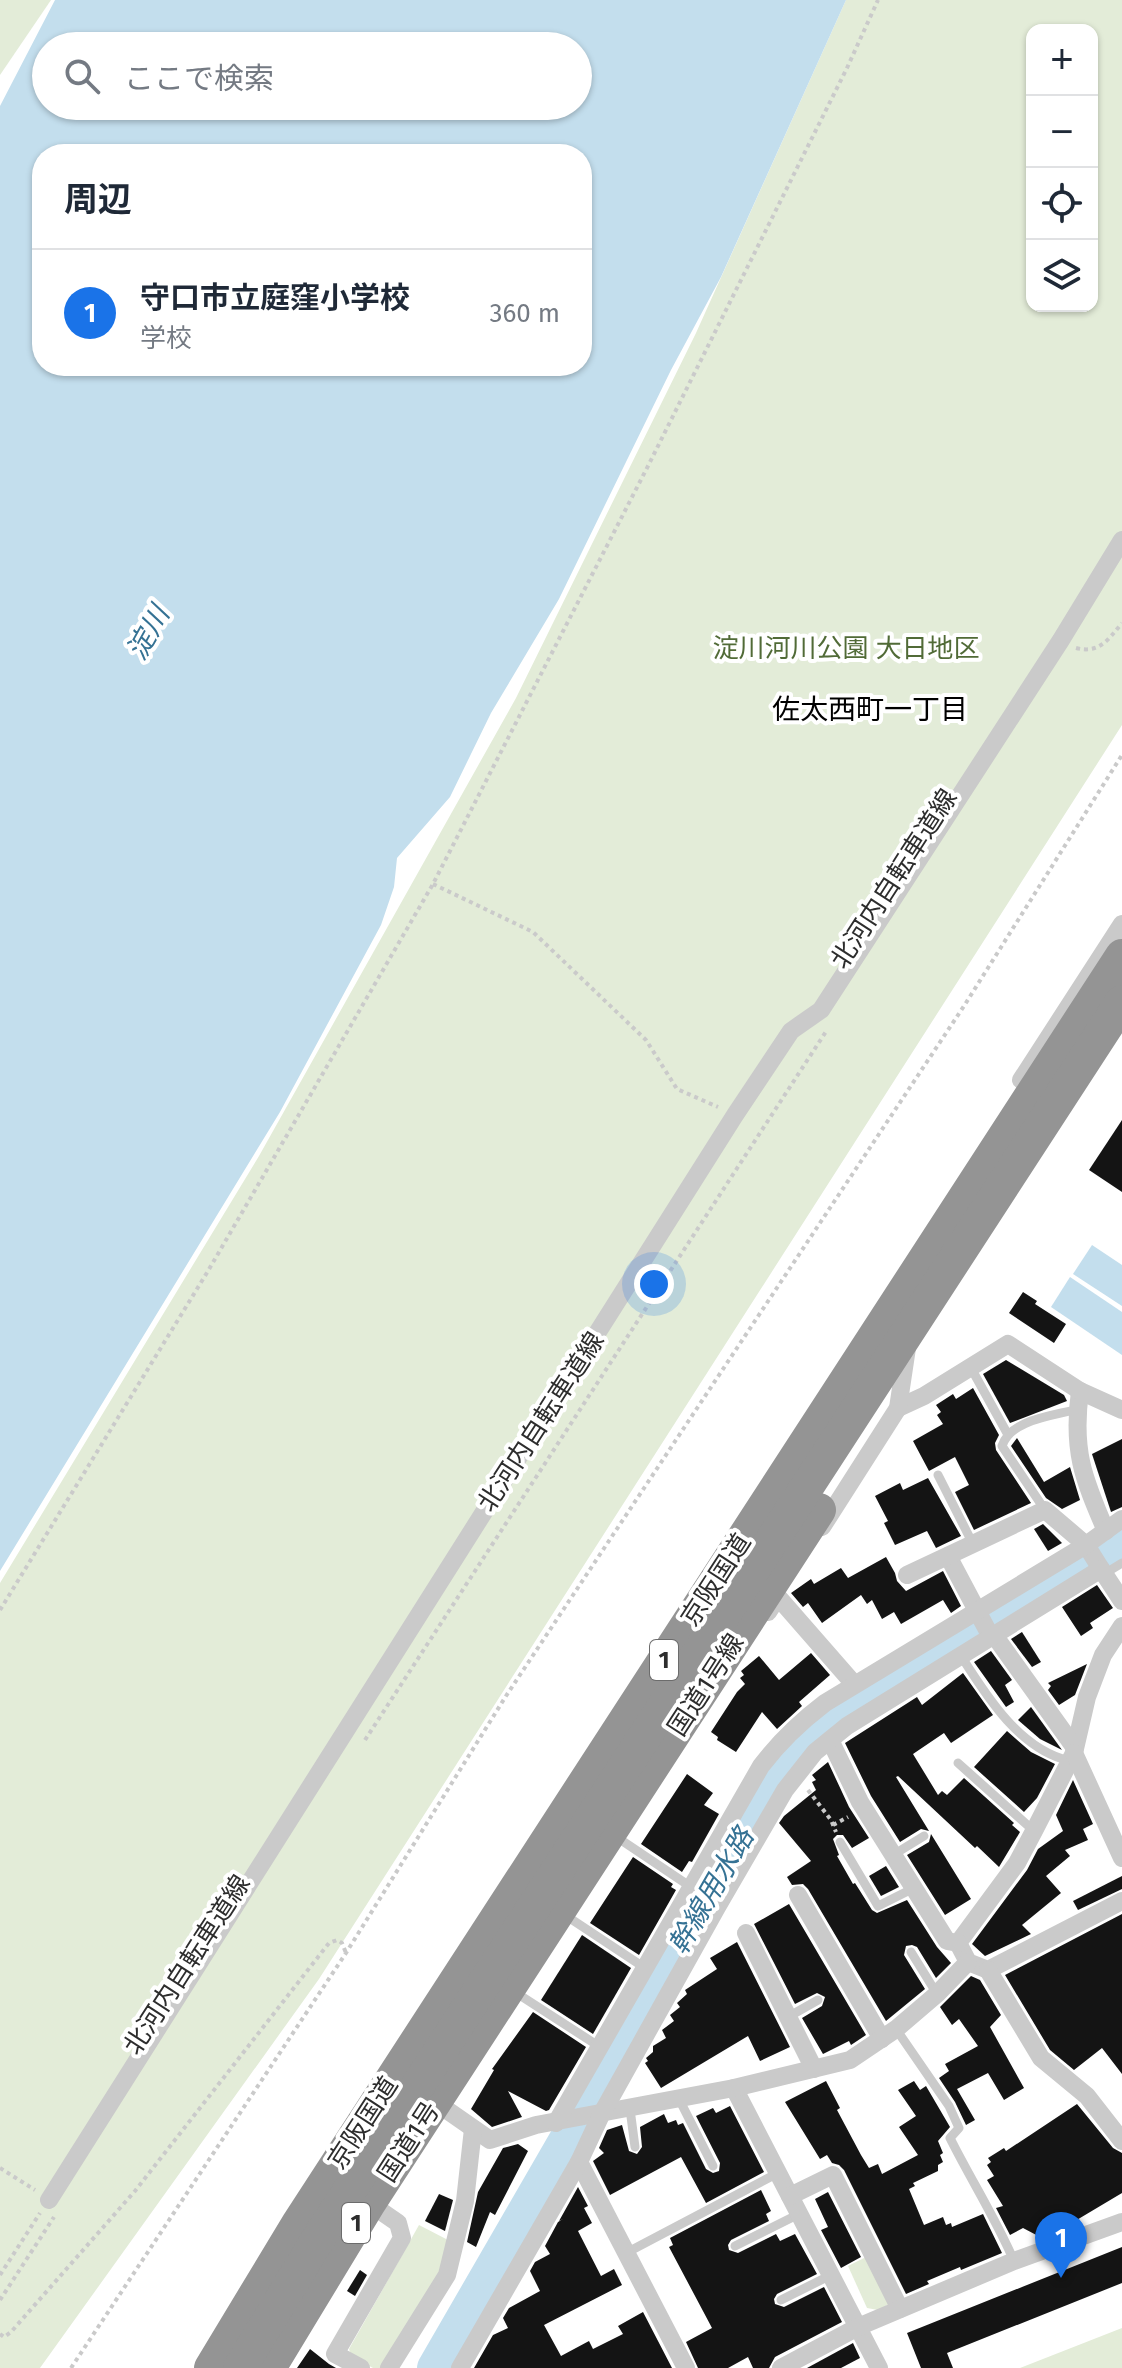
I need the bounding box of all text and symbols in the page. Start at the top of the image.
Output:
map controls [1026,24,1098,312]
button: + [1026,24,1098,96]
search box [32,32,592,120]
icon: search [60,54,104,98]
text: ここで検索 [124,61,274,97]
button: − [1026,96,1098,168]
button: locate [1026,168,1098,240]
text: 周辺 [64,179,132,220]
button: layers [1026,240,1098,312]
text: 守口市立庭窪小学校 [140,280,410,316]
text: 1 [84,298,96,329]
text: 360 m [489,298,560,329]
text: 学校 [140,323,192,354]
water label: 淀川 [120,598,177,665]
park label: 淀川河川公園 大日地区 [713,633,979,664]
district label: 佐太西町一丁目 [772,693,968,726]
street label: 北河内自転車道線 [824,783,964,975]
your location [634,1264,674,1304]
street label: 北河内自転車道線 [471,1326,611,1518]
street label: 京阪国道 [675,1528,757,1632]
street label: 国道1号線 [662,1628,750,1742]
road number: 1 [650,1640,678,1680]
water label: 幹線用水路 [662,1820,761,1960]
street label: 北河内自転車道線 [117,1869,257,2061]
street label: 京阪国道 [322,2071,404,2175]
street label: 国道1号 [372,2096,446,2188]
road number: 1 [342,2203,370,2243]
pin: 1 [1035,2212,1087,2278]

